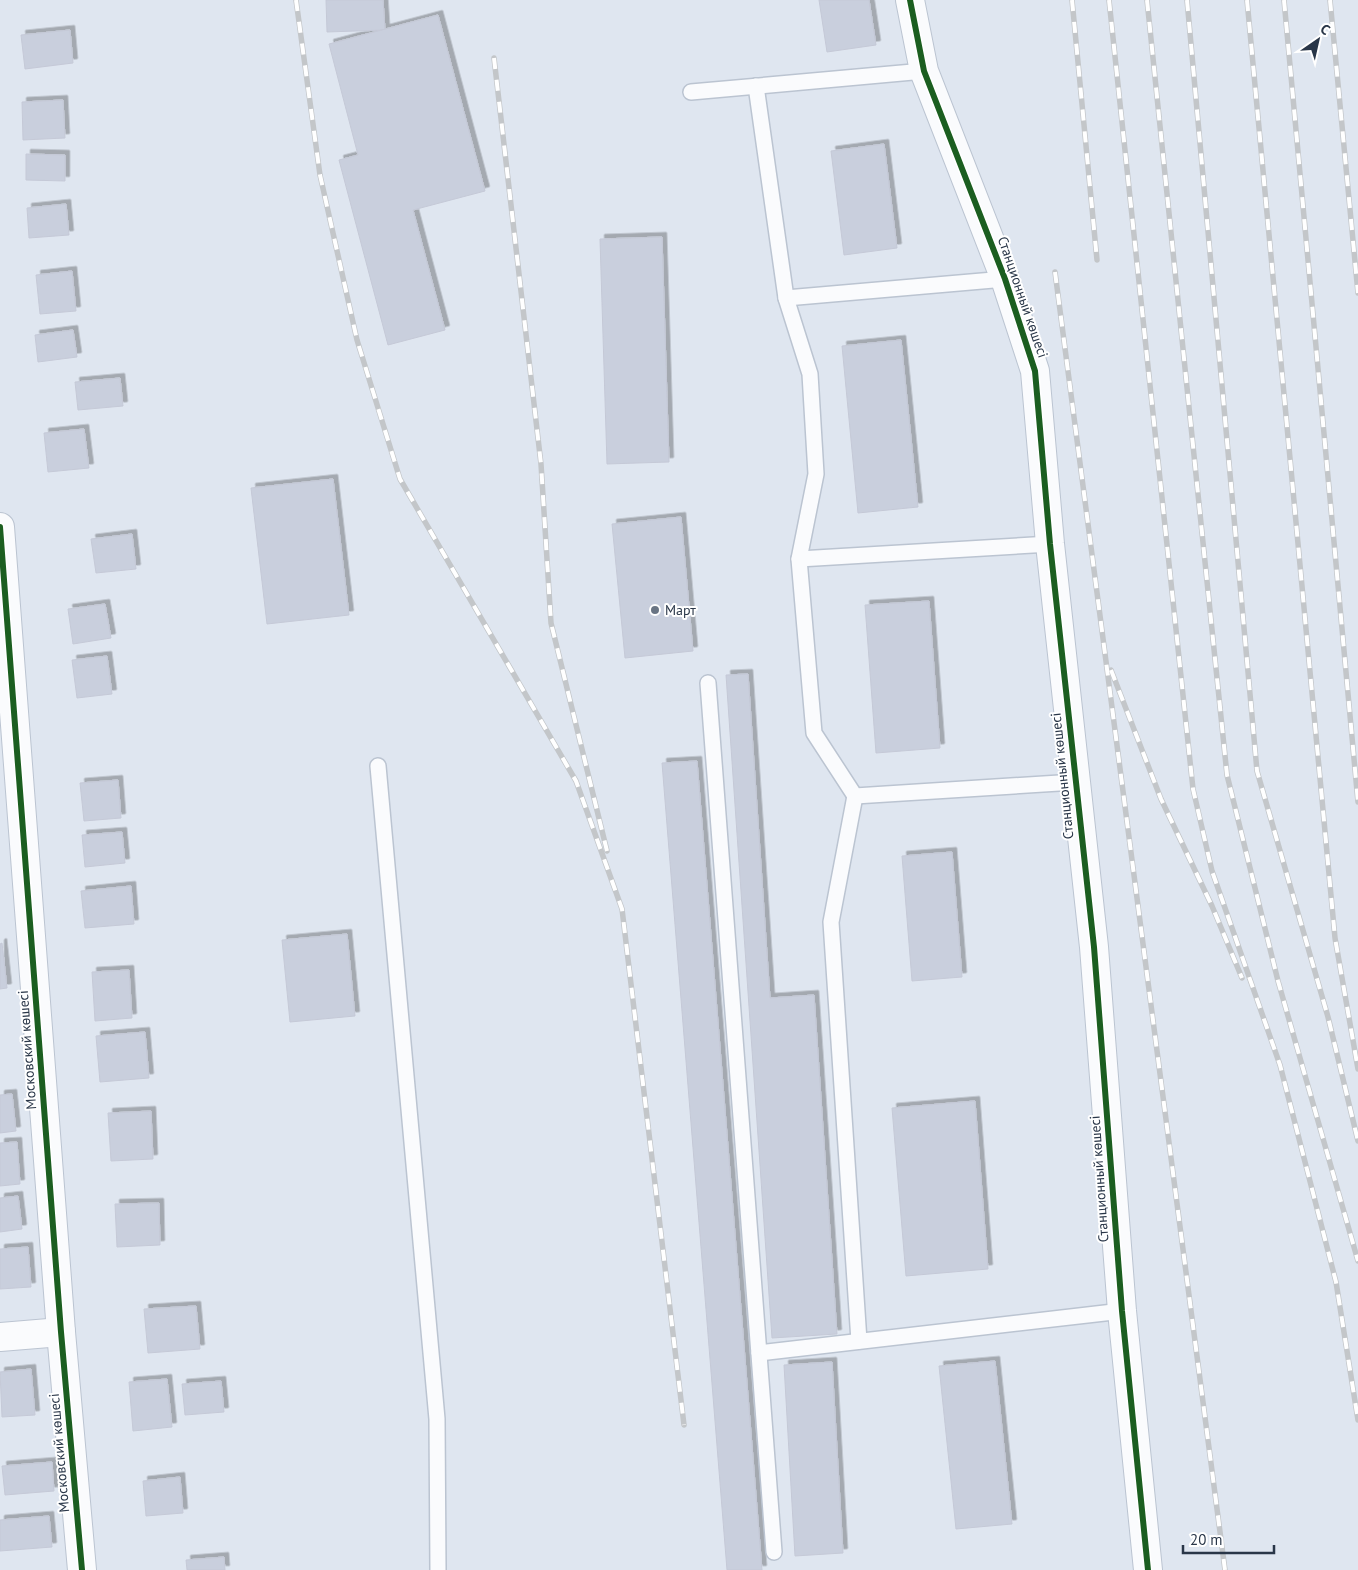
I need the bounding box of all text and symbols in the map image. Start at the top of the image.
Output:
north arrow [1293,15,1343,65]
text: С [1317,20,1334,39]
street label: Станционный көшесі [994,234,1052,360]
place label: Март [665,601,696,619]
marker: Март [649,604,661,616]
street label: Станционный көшесі [1046,712,1078,840]
street label: Московский көшесі [14,990,40,1110]
street label: Станционный көшесі [1086,1115,1112,1243]
street label: Московский көшесі [45,1393,73,1513]
scale bar [1183,1522,1274,1554]
text: 20 m [1190,1530,1223,1549]

